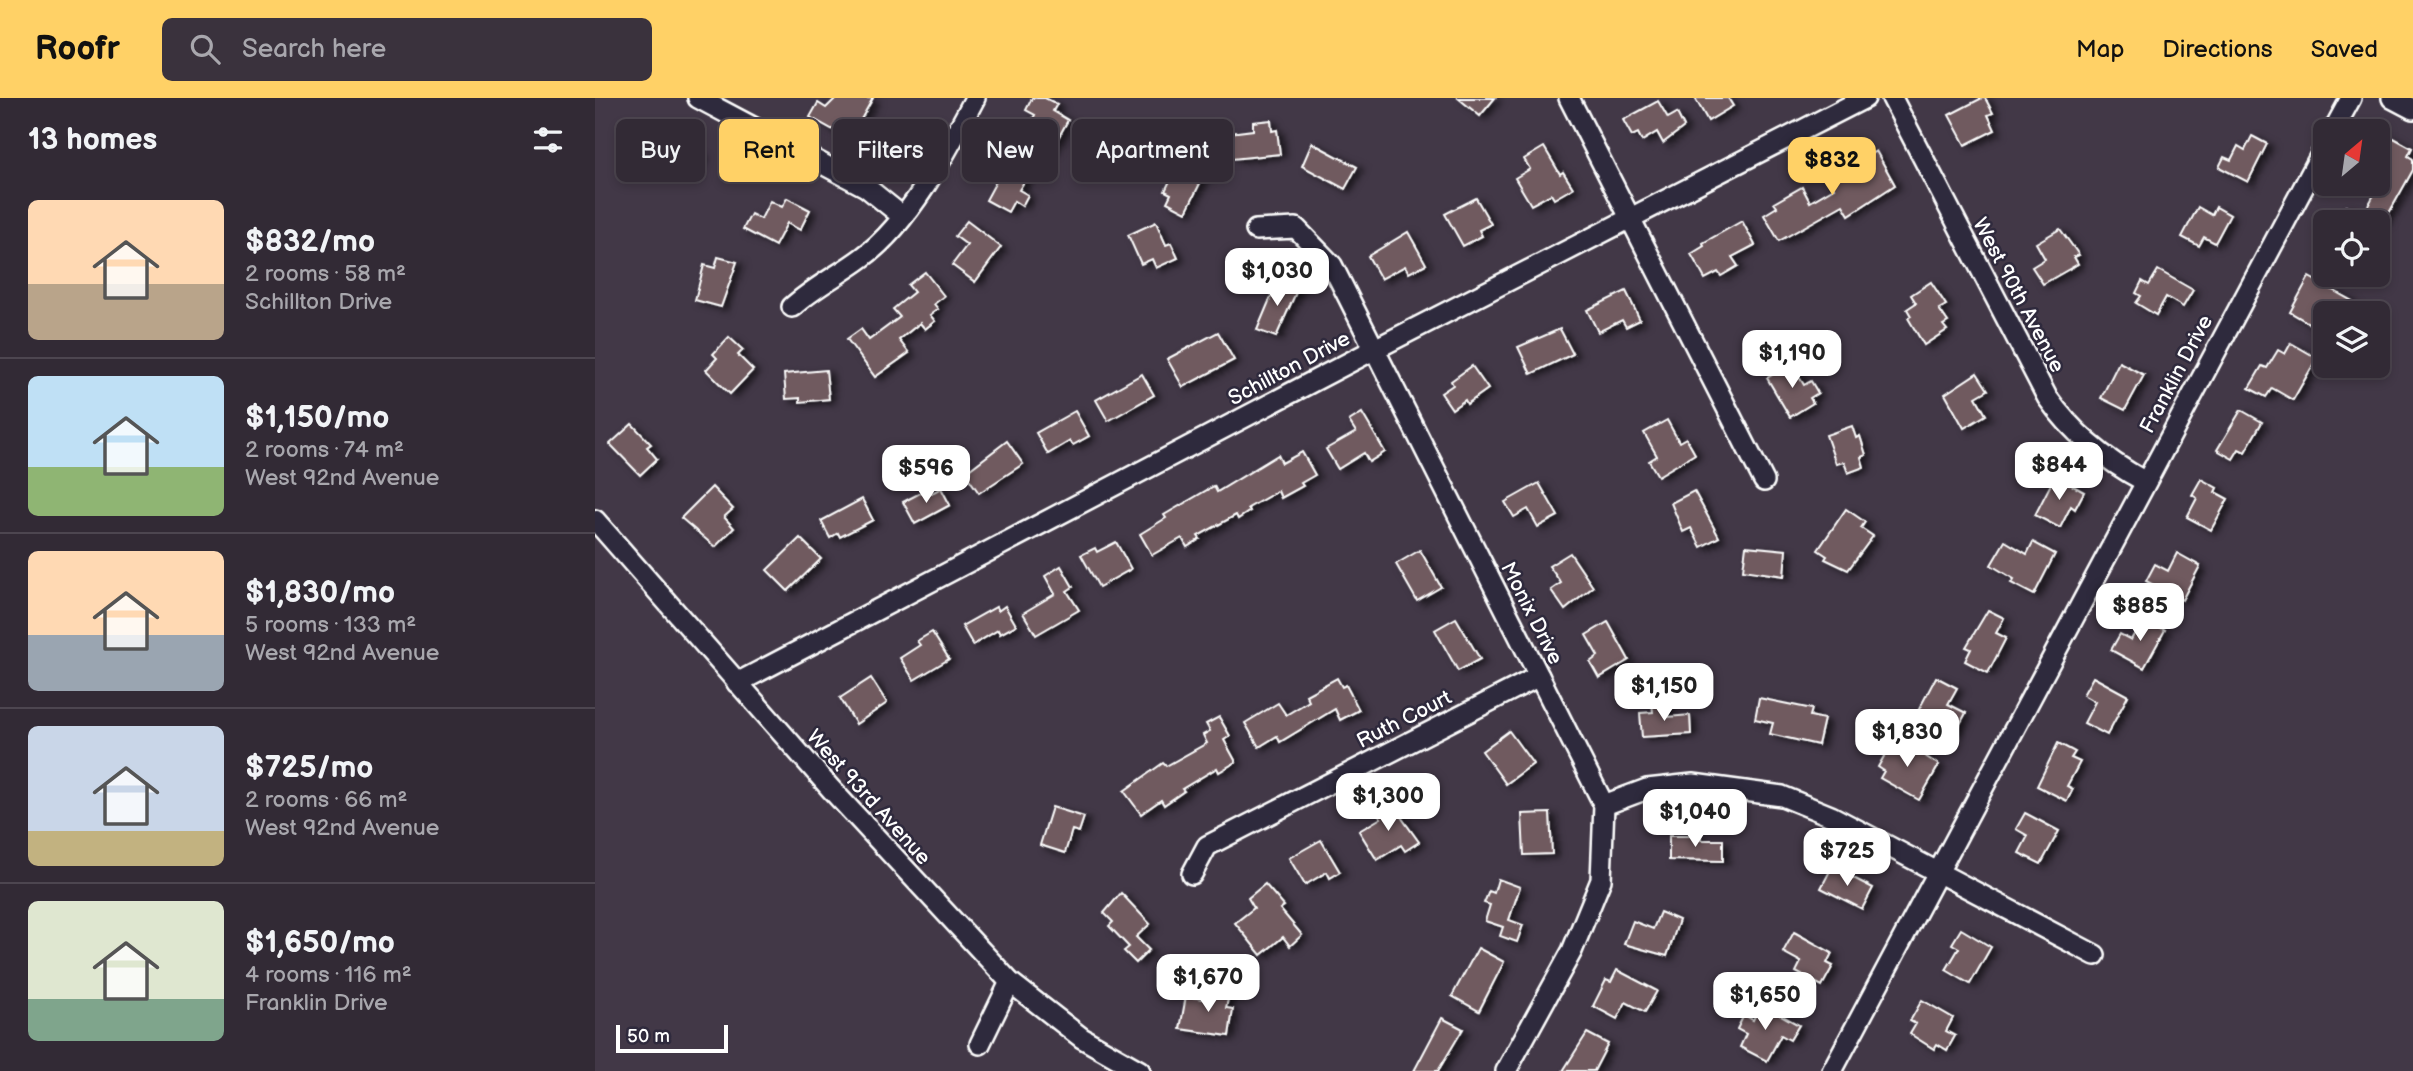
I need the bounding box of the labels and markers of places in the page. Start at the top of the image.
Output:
pin: $832 [1791,138,1873,197]
pin: $1,030 [1220,248,1334,308]
pin: $1,190 [1735,330,1849,390]
pin: $844 [2018,442,2100,502]
pin: $596 [885,446,967,505]
pin: $885 [2099,584,2181,643]
pin: $1,150 [1607,664,1721,723]
pin: $1,830 [1850,710,1964,769]
pin: $1,300 [1331,774,1445,833]
pin: $1,040 [1638,790,1752,849]
pin: $725 [1806,828,1888,888]
pin: $1,670 [1151,954,1265,1014]
pin: $1,650 [1708,972,1822,1032]

